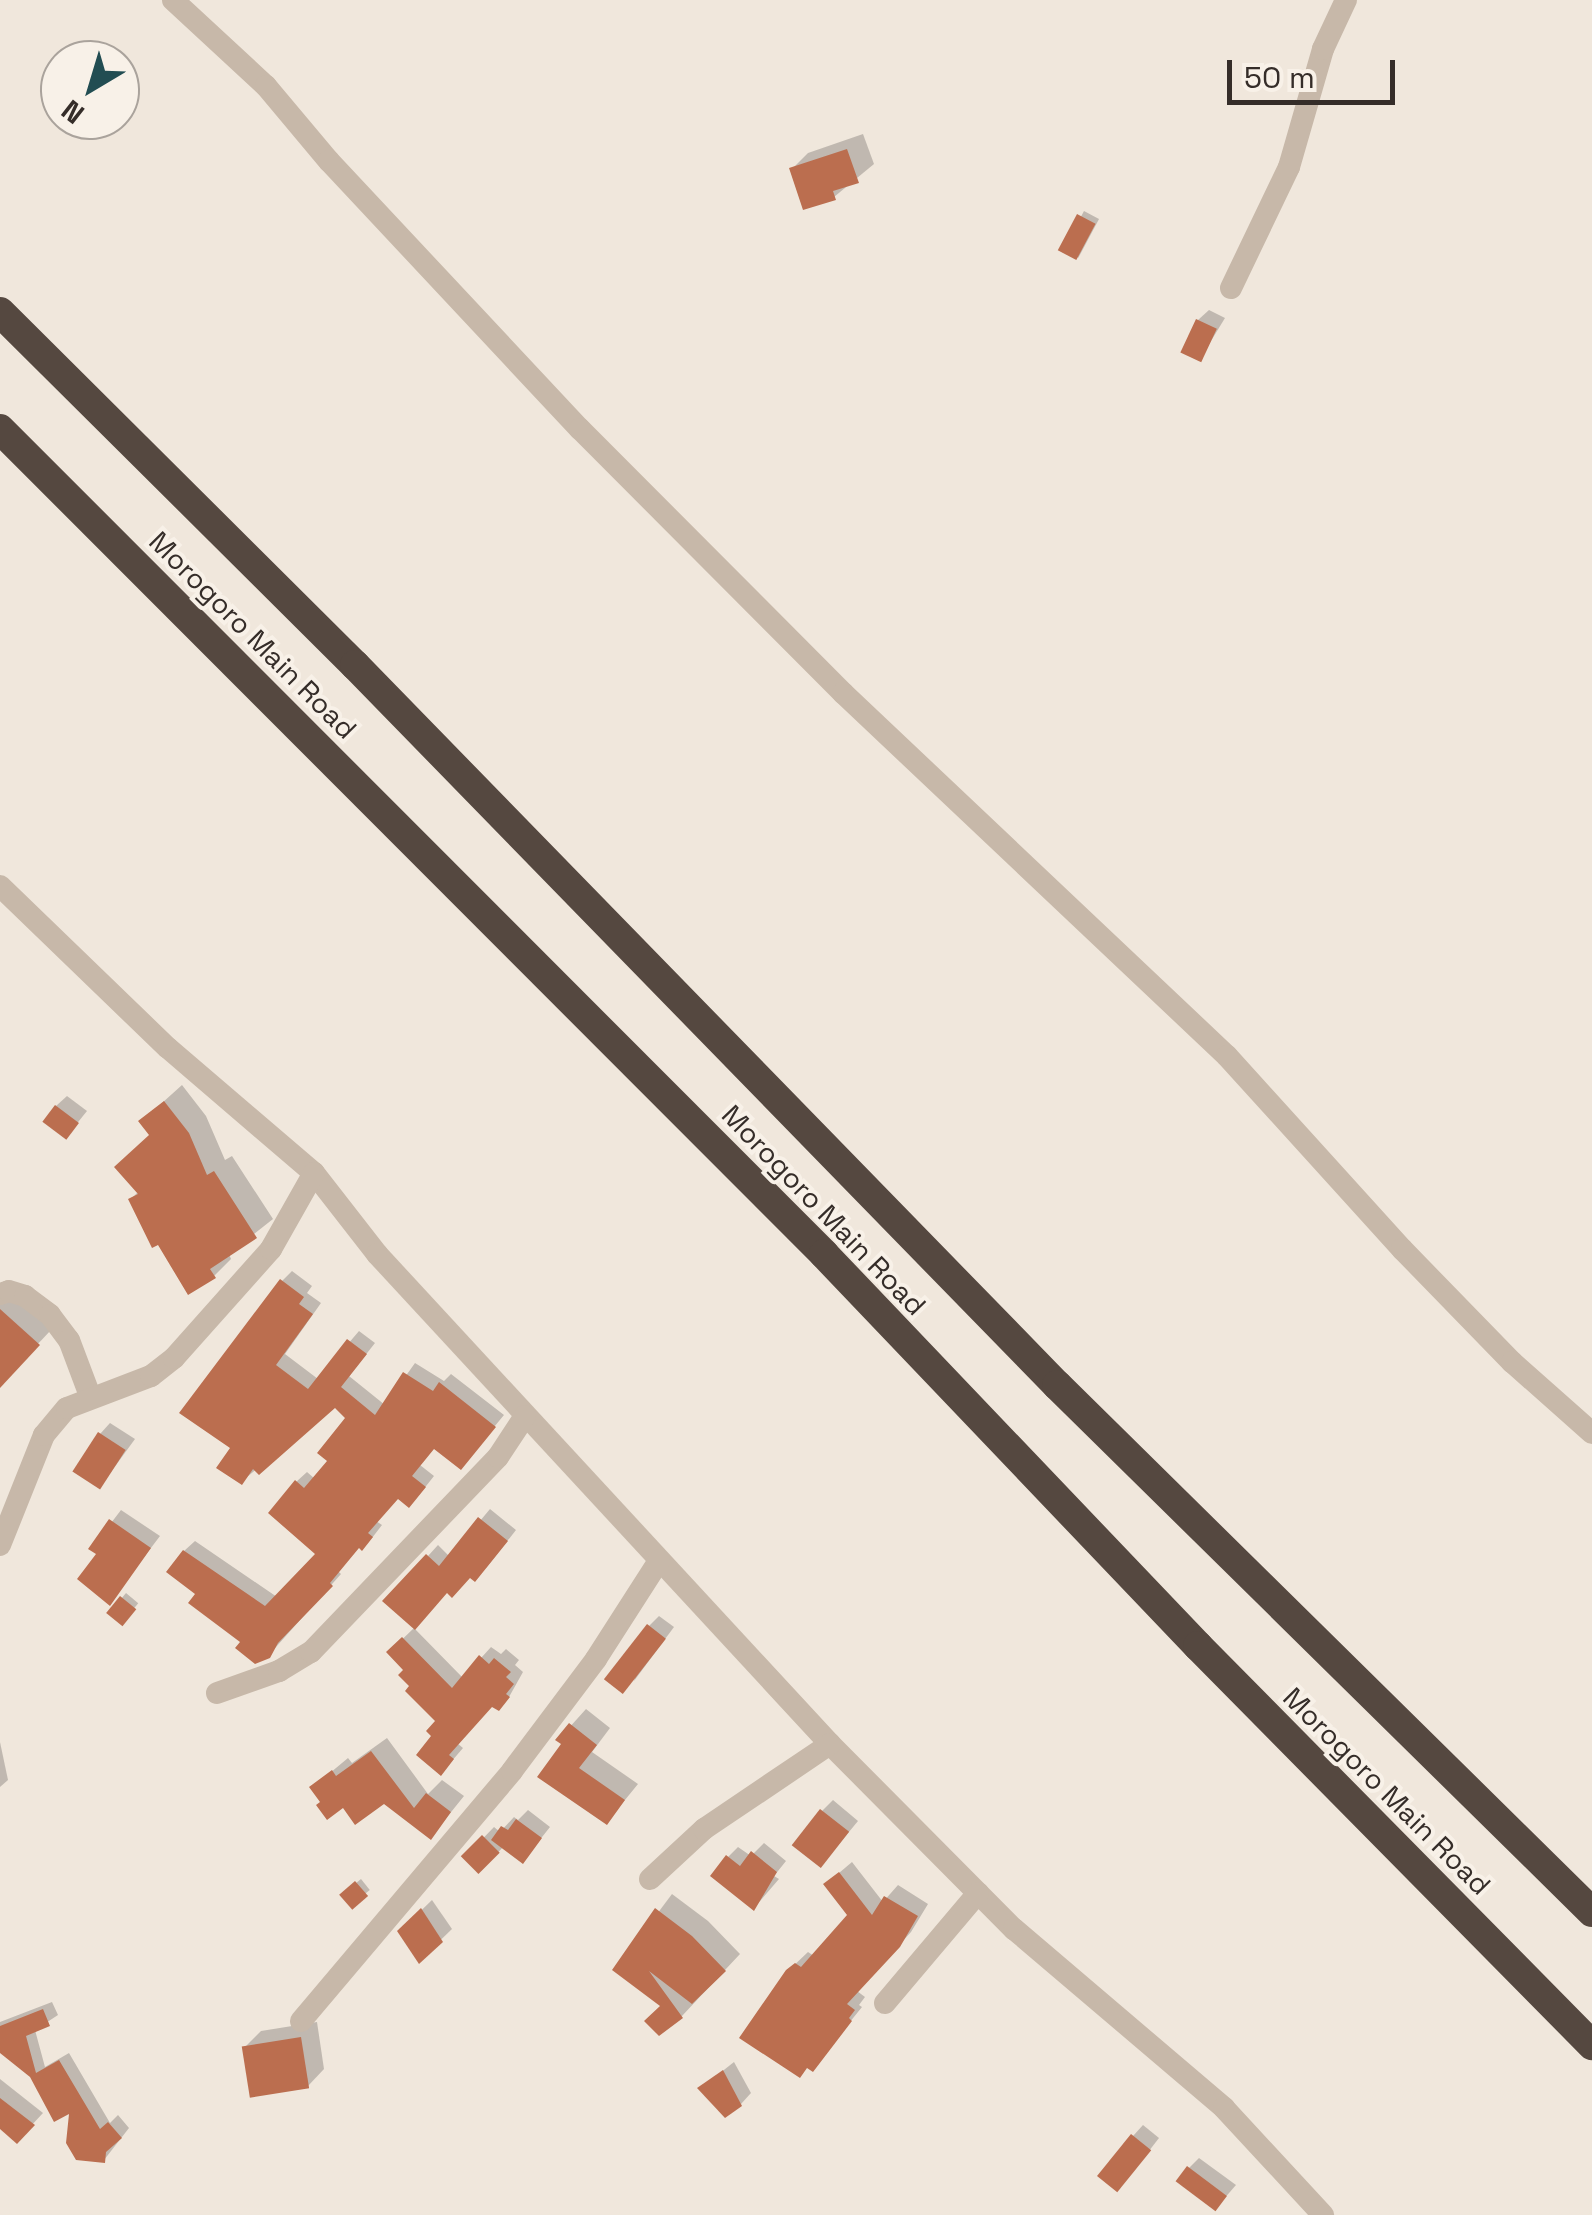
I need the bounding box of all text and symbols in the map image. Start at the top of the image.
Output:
north arrow [40,40,140,140]
scale bar [1232,40,1400,102]
text: 50 m [1244,58,1315,97]
text: N [54,92,91,132]
street label: Morogoro Main Road [142,524,364,746]
street label: Morogoro Main Road [715,1098,933,1322]
street label: Morogoro Main Road [1276,1680,1498,1902]

